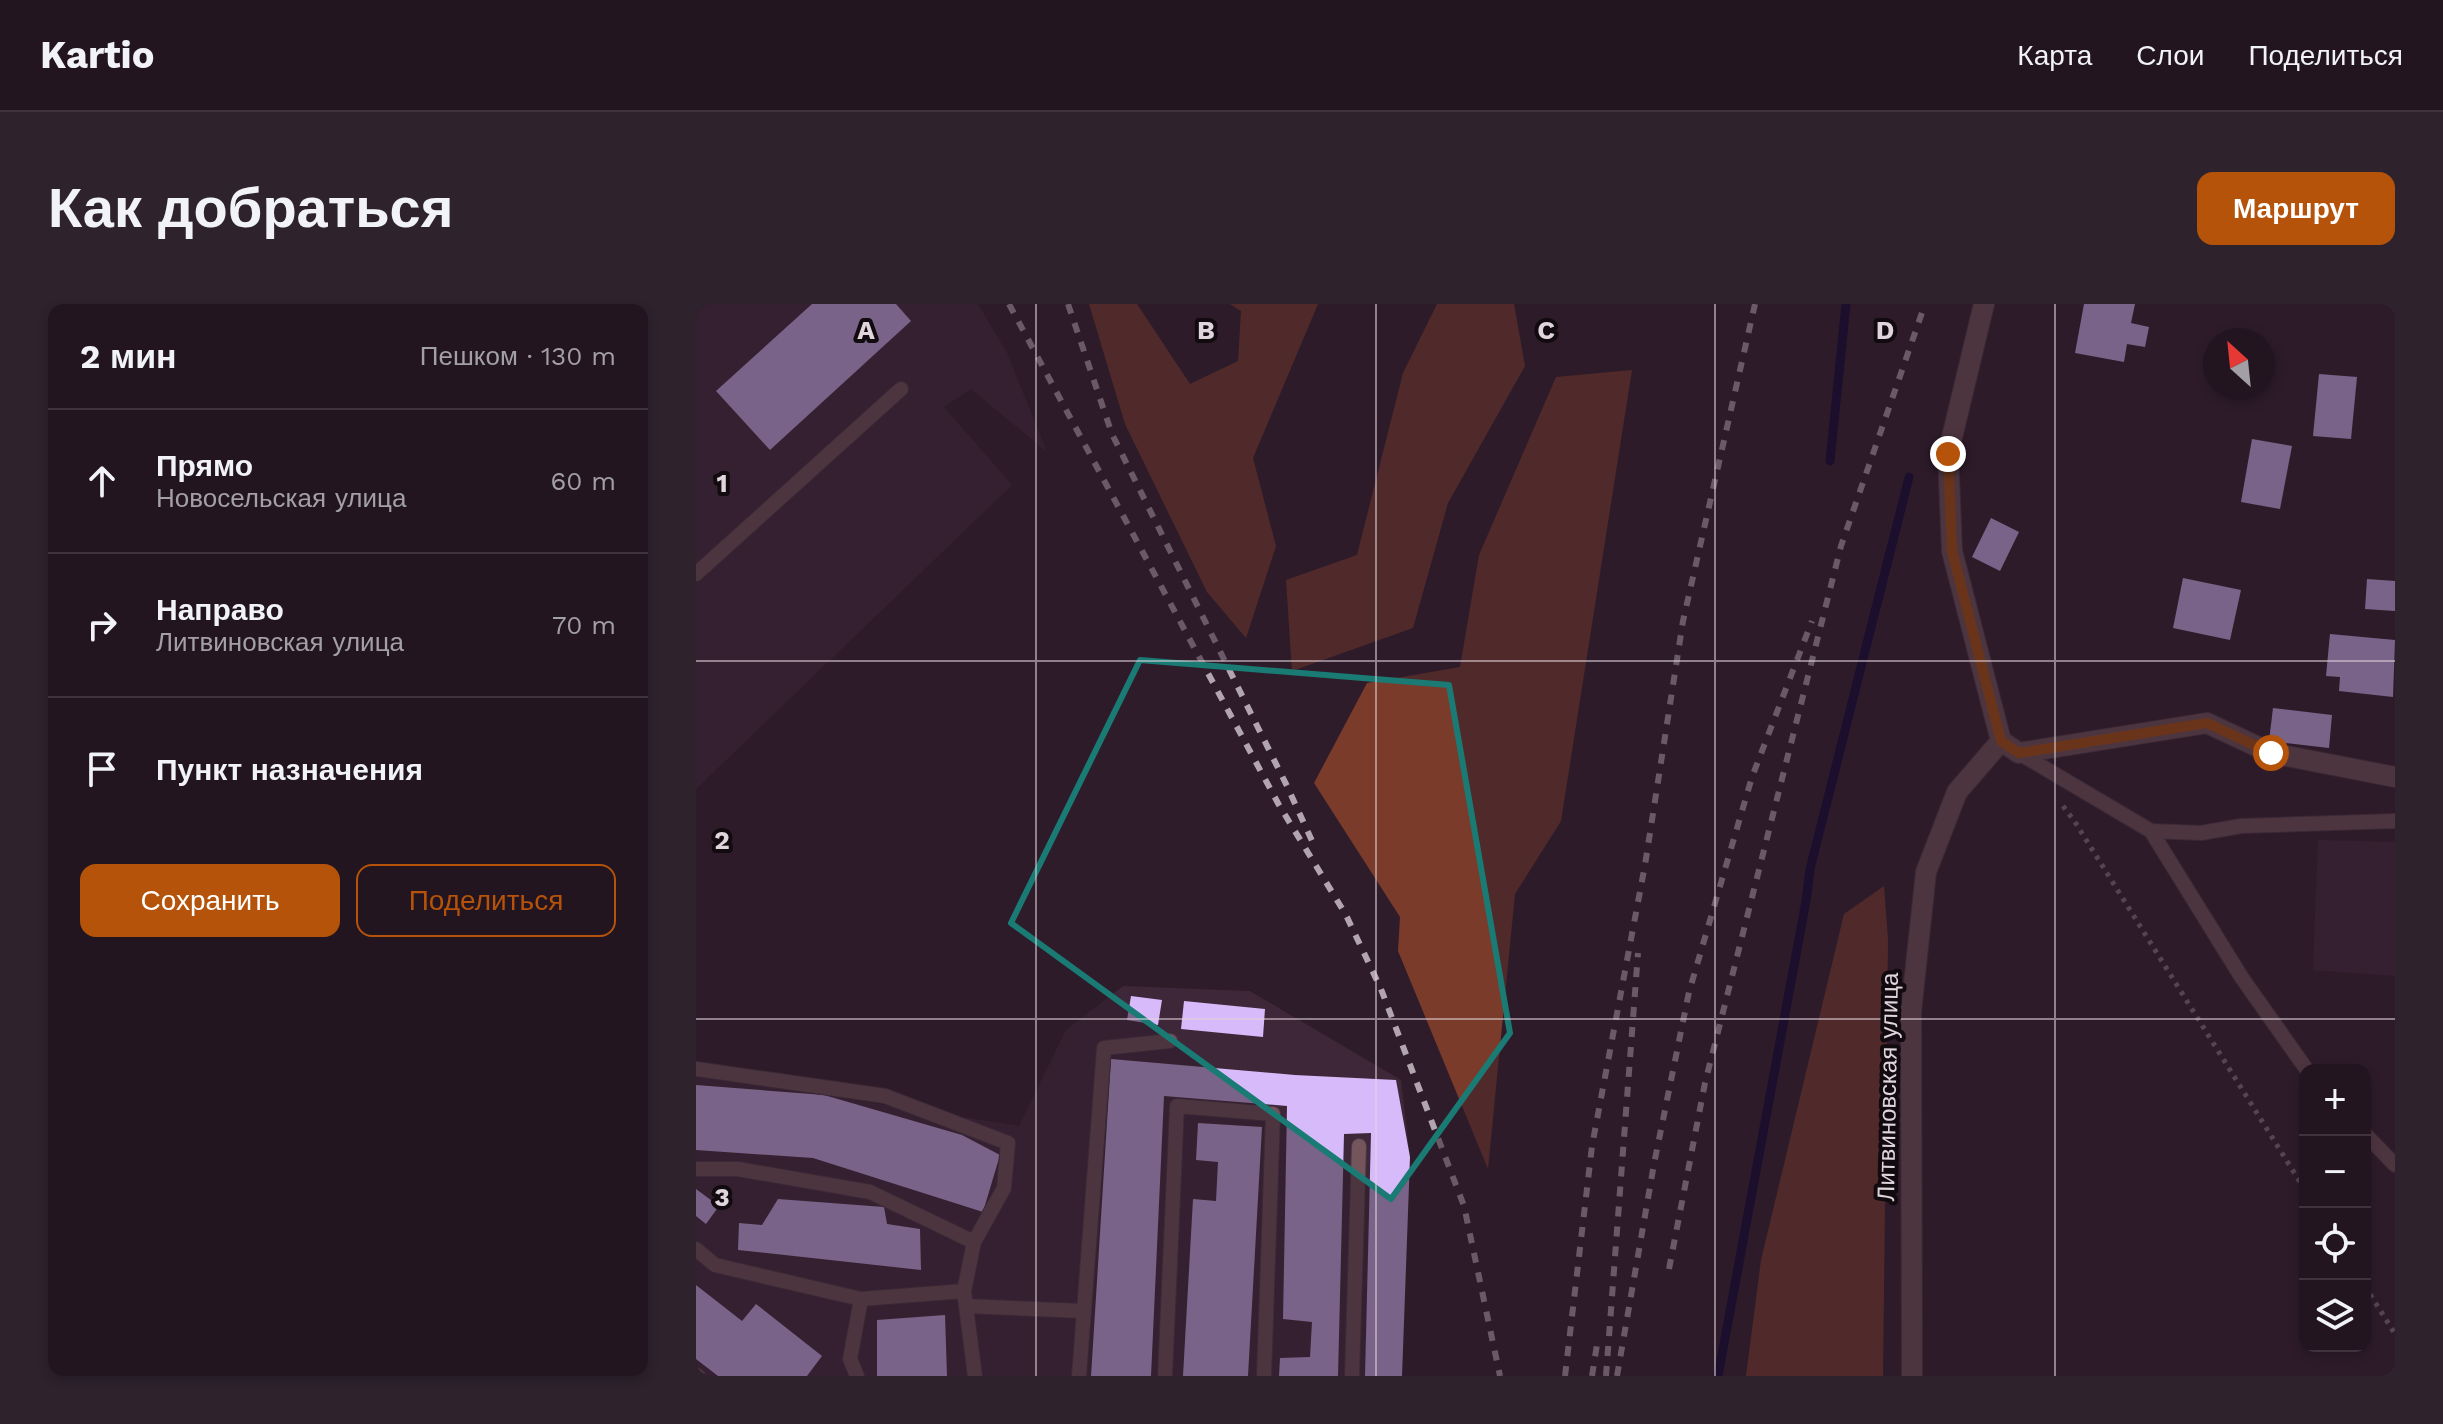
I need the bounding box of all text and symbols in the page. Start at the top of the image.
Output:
text: Kartio [40,33,154,77]
text: Карта [2017,39,2092,72]
text: Слои [2136,39,2204,72]
text: Поделиться [2248,39,2403,72]
button: Маршрут [2197,172,2395,245]
text: Как добраться [48,175,453,241]
text: A [857,315,875,345]
text: B [1197,315,1215,345]
text: C [1537,315,1555,345]
text: D [1876,315,1894,345]
north arrow [2203,328,2275,400]
text: 2 мин [80,336,177,376]
text: Пешком · 130 m [420,341,616,371]
route end [1930,436,1966,472]
text: Прямо [156,448,253,483]
icon: ahead [80,459,124,503]
text: 60 m [550,466,616,496]
text: 1 [716,468,728,498]
text: Новосельская улица [156,483,406,513]
text: Направо [156,592,284,627]
icon: right [80,603,124,647]
text: 70 m [552,610,616,640]
text: Литвиновская улица [156,627,404,657]
route start [2253,735,2289,771]
icon: arrive [80,747,124,791]
text: Пункт назначения [156,752,423,787]
text: 2 [714,825,730,855]
button: Сохранить [80,864,340,937]
button: Поделиться [356,864,616,937]
street label: Литвиновская улица [1872,972,1904,1202]
map controls [2299,1064,2371,1352]
button: + [2299,1064,2371,1136]
button: − [2299,1136,2371,1208]
text: 3 [714,1182,730,1212]
button: locate [2299,1208,2371,1280]
button: layers [2299,1280,2371,1352]

